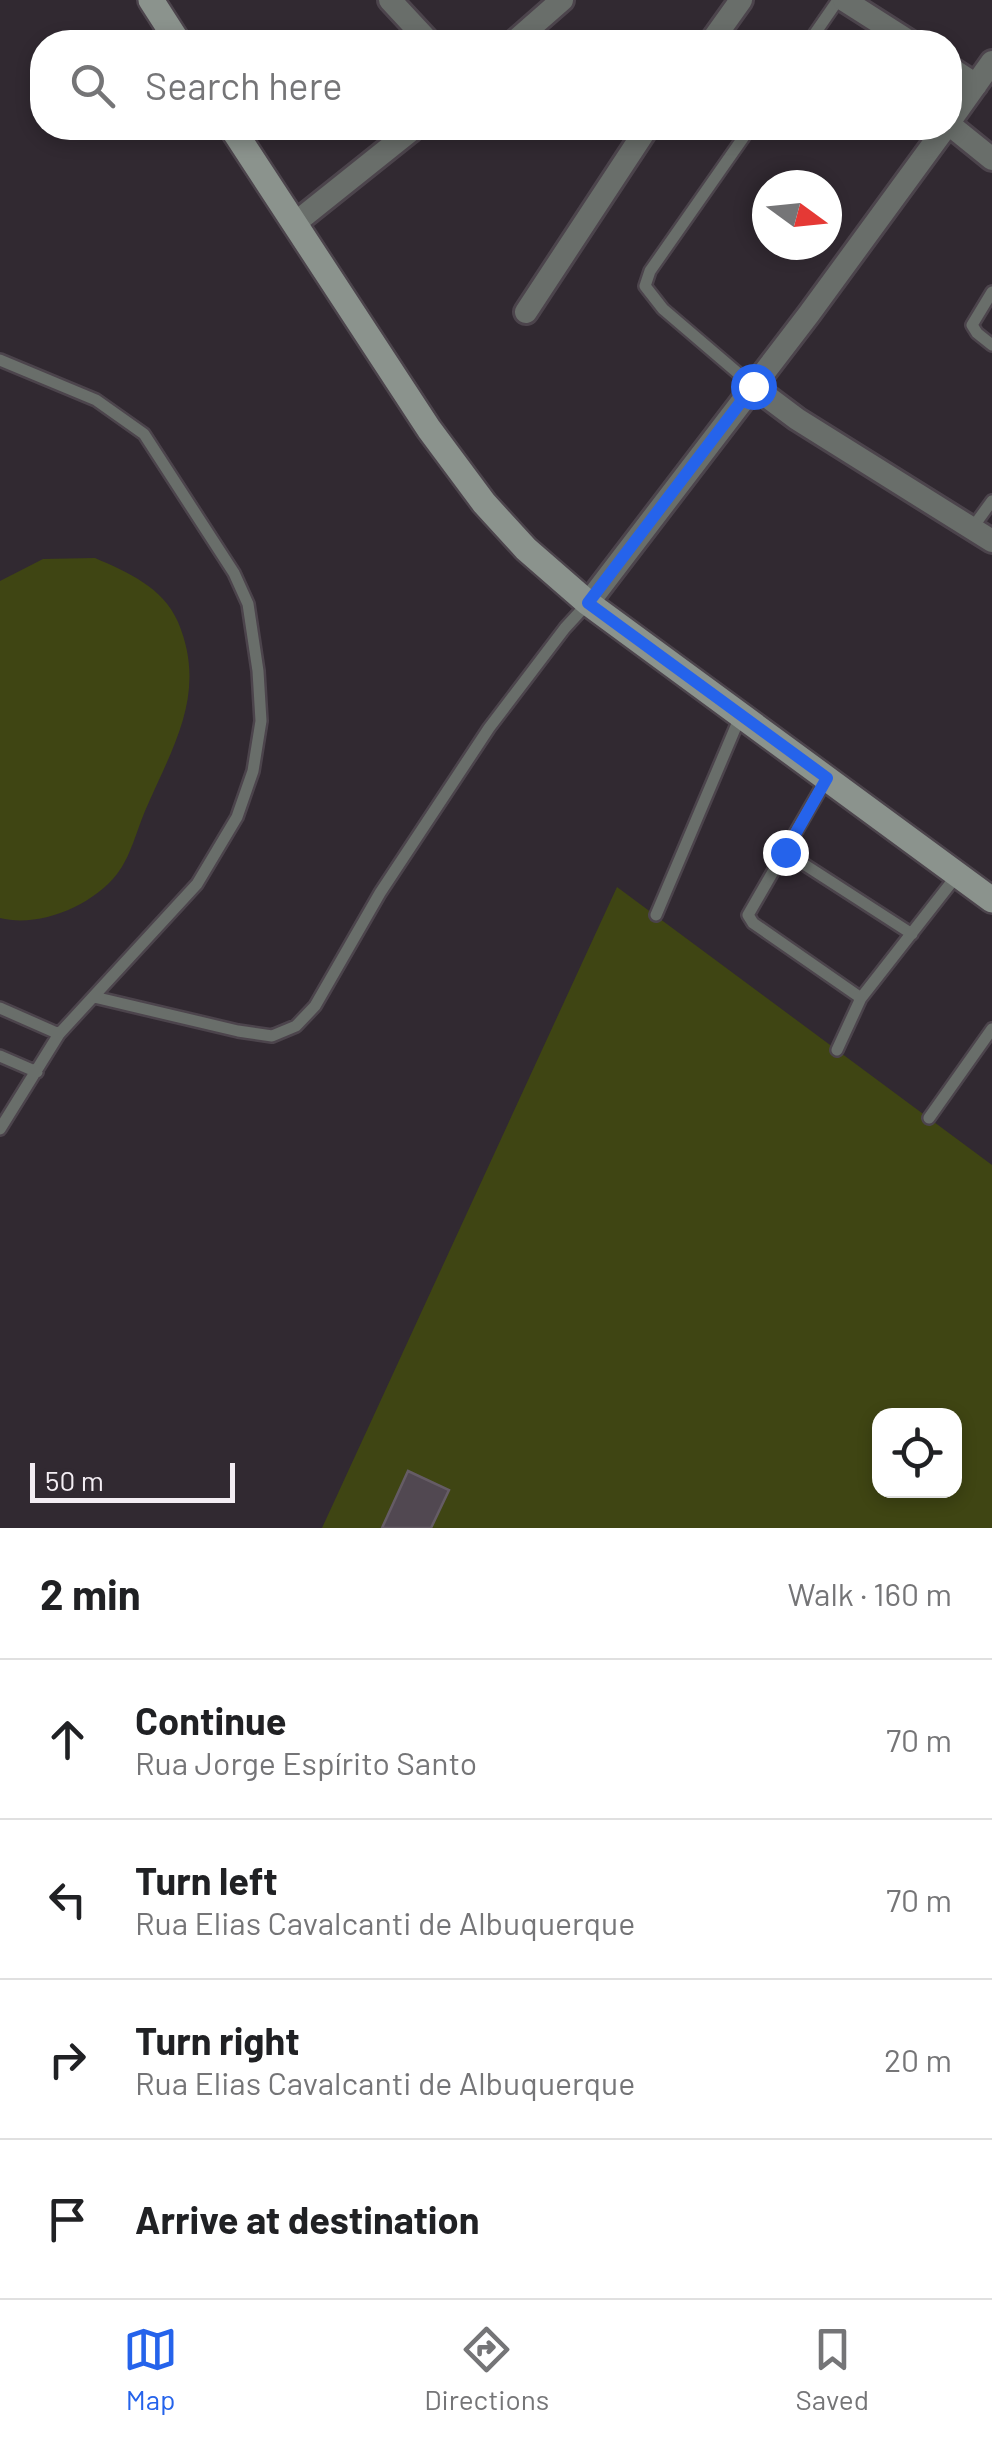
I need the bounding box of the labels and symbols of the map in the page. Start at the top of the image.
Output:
north arrow [752,170,842,260]
route start [731,364,777,410]
route end [763,830,809,876]
scale bar [30,1458,235,1502]

